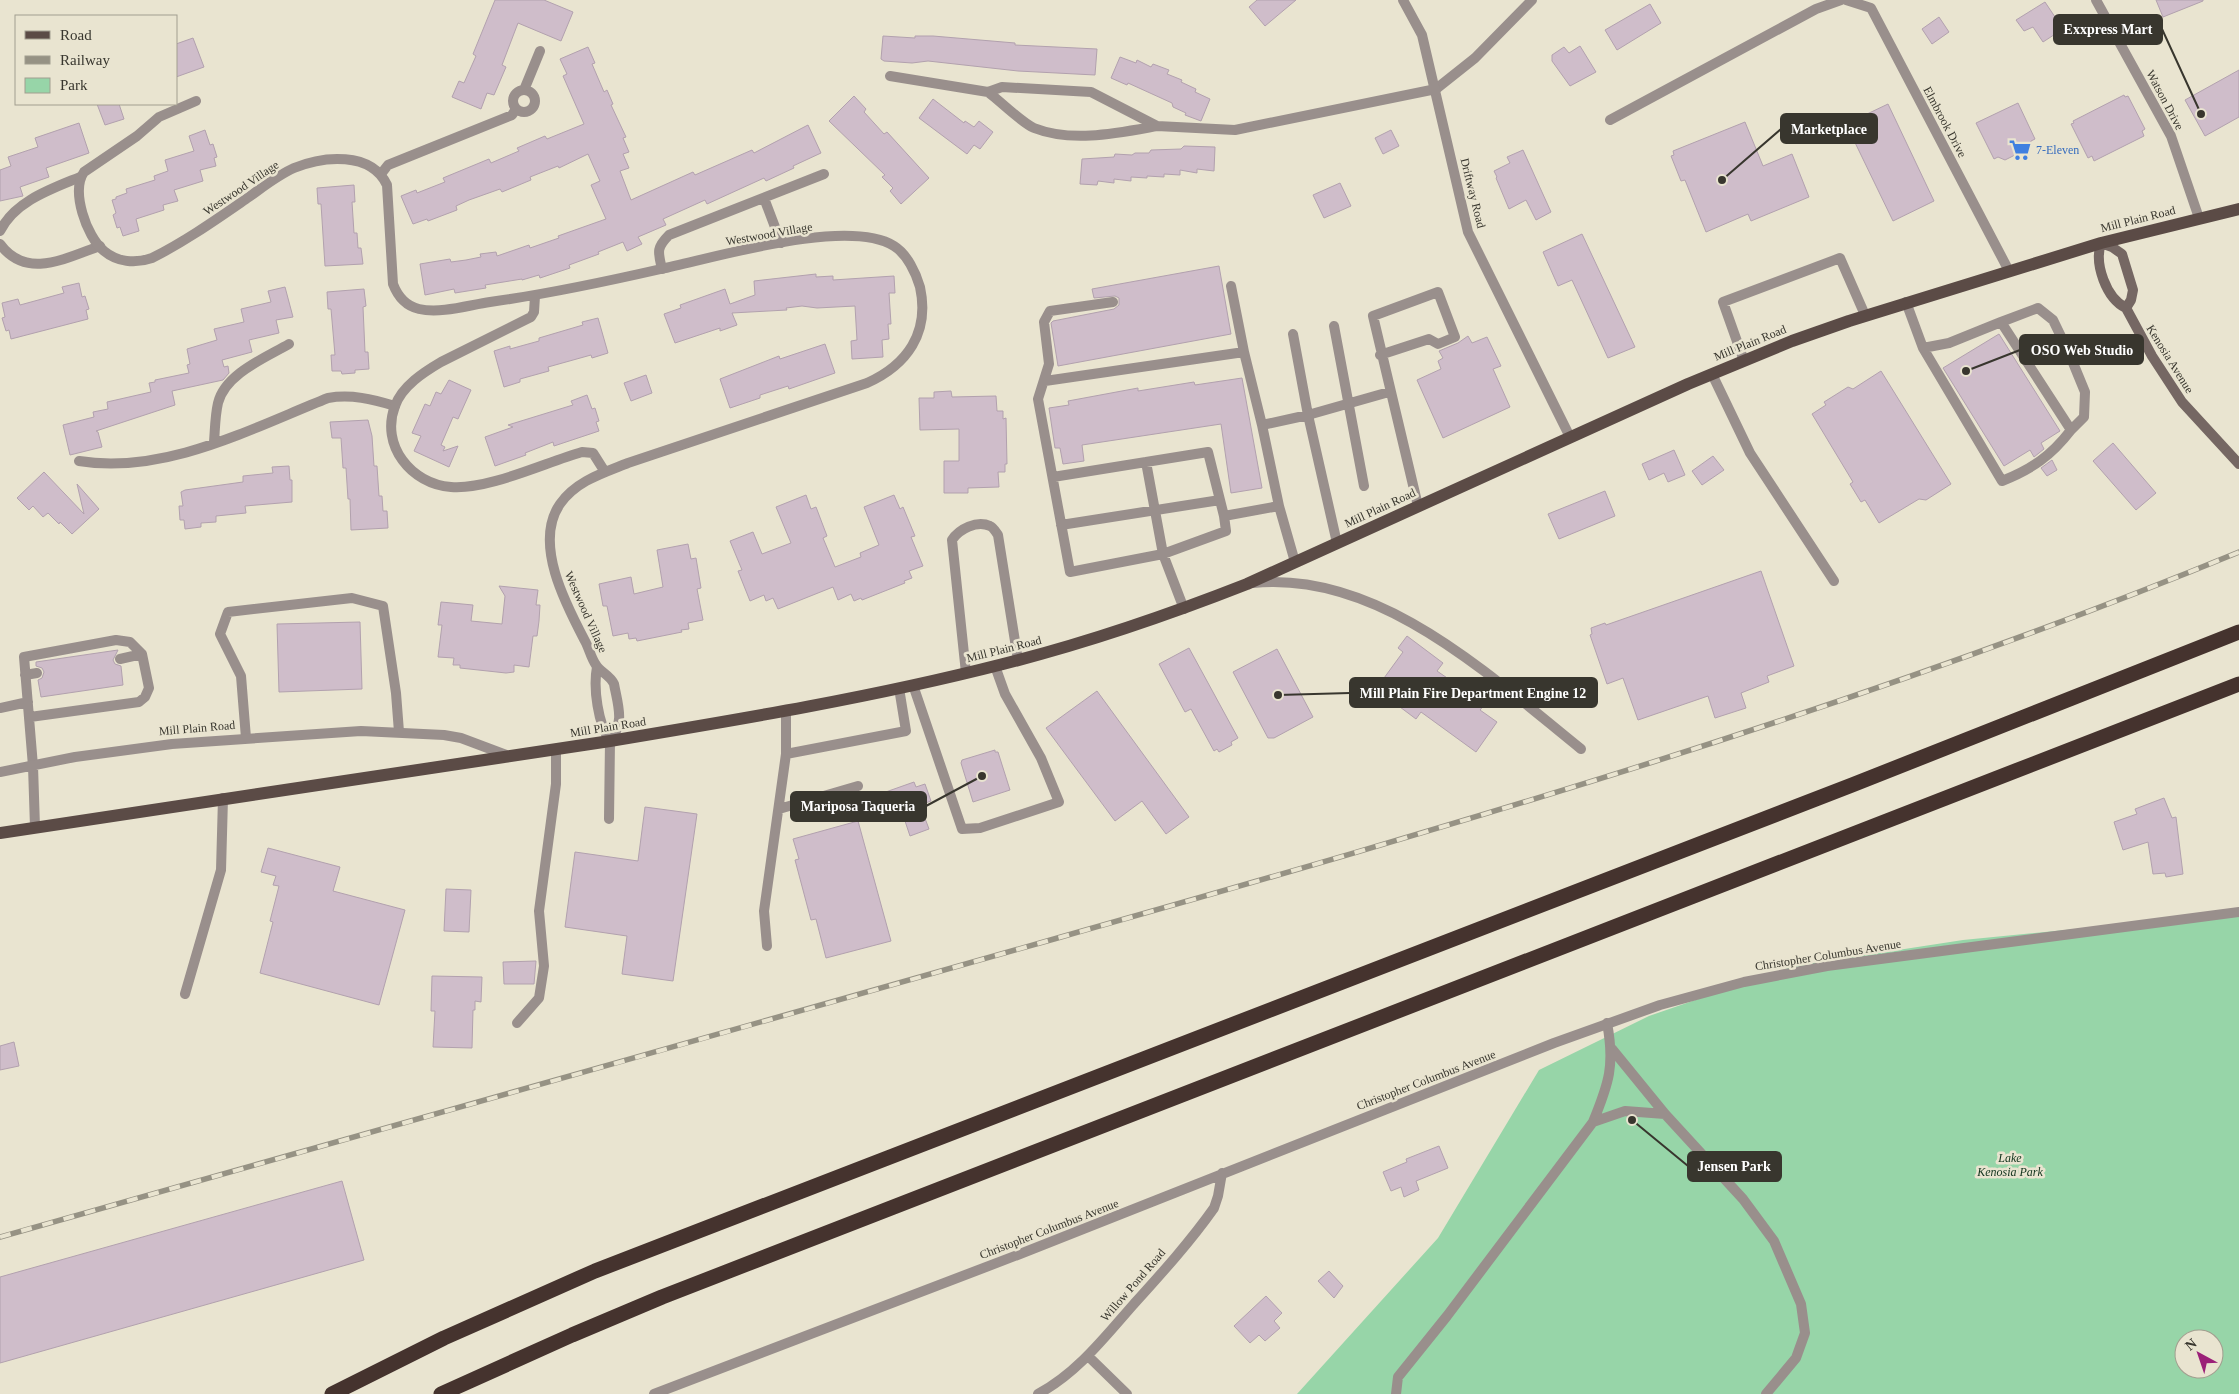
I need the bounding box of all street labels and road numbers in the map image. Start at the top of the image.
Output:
street label: Watson Drive [2143,68,2187,132]
street label: Elmbrook Drive [1920,84,1970,160]
street label: Driftway Road [1458,157,1488,229]
street label: Westwood Village [201,158,281,218]
street label: Mill Plain Road [2099,203,2177,235]
street label: Westwood Village [725,219,813,249]
street label: Mill Plain Road [1712,322,1788,364]
street label: Kenosia Avenue [2143,322,2197,396]
street label: Mill Plain Road [1342,485,1418,531]
street label: Westwood Village [562,569,610,655]
street label: Mill Plain Road [965,633,1043,665]
street label: Mill Plain Road [569,714,647,740]
street label: Mill Plain Road [158,718,236,738]
street label: Christopher Columbus Avenue [1754,937,1902,973]
street label: Christopher Columbus Avenue [1355,1047,1497,1113]
street label: Christopher Columbus Avenue [978,1196,1120,1262]
street label: Willow Pond Road [1098,1246,1168,1324]

